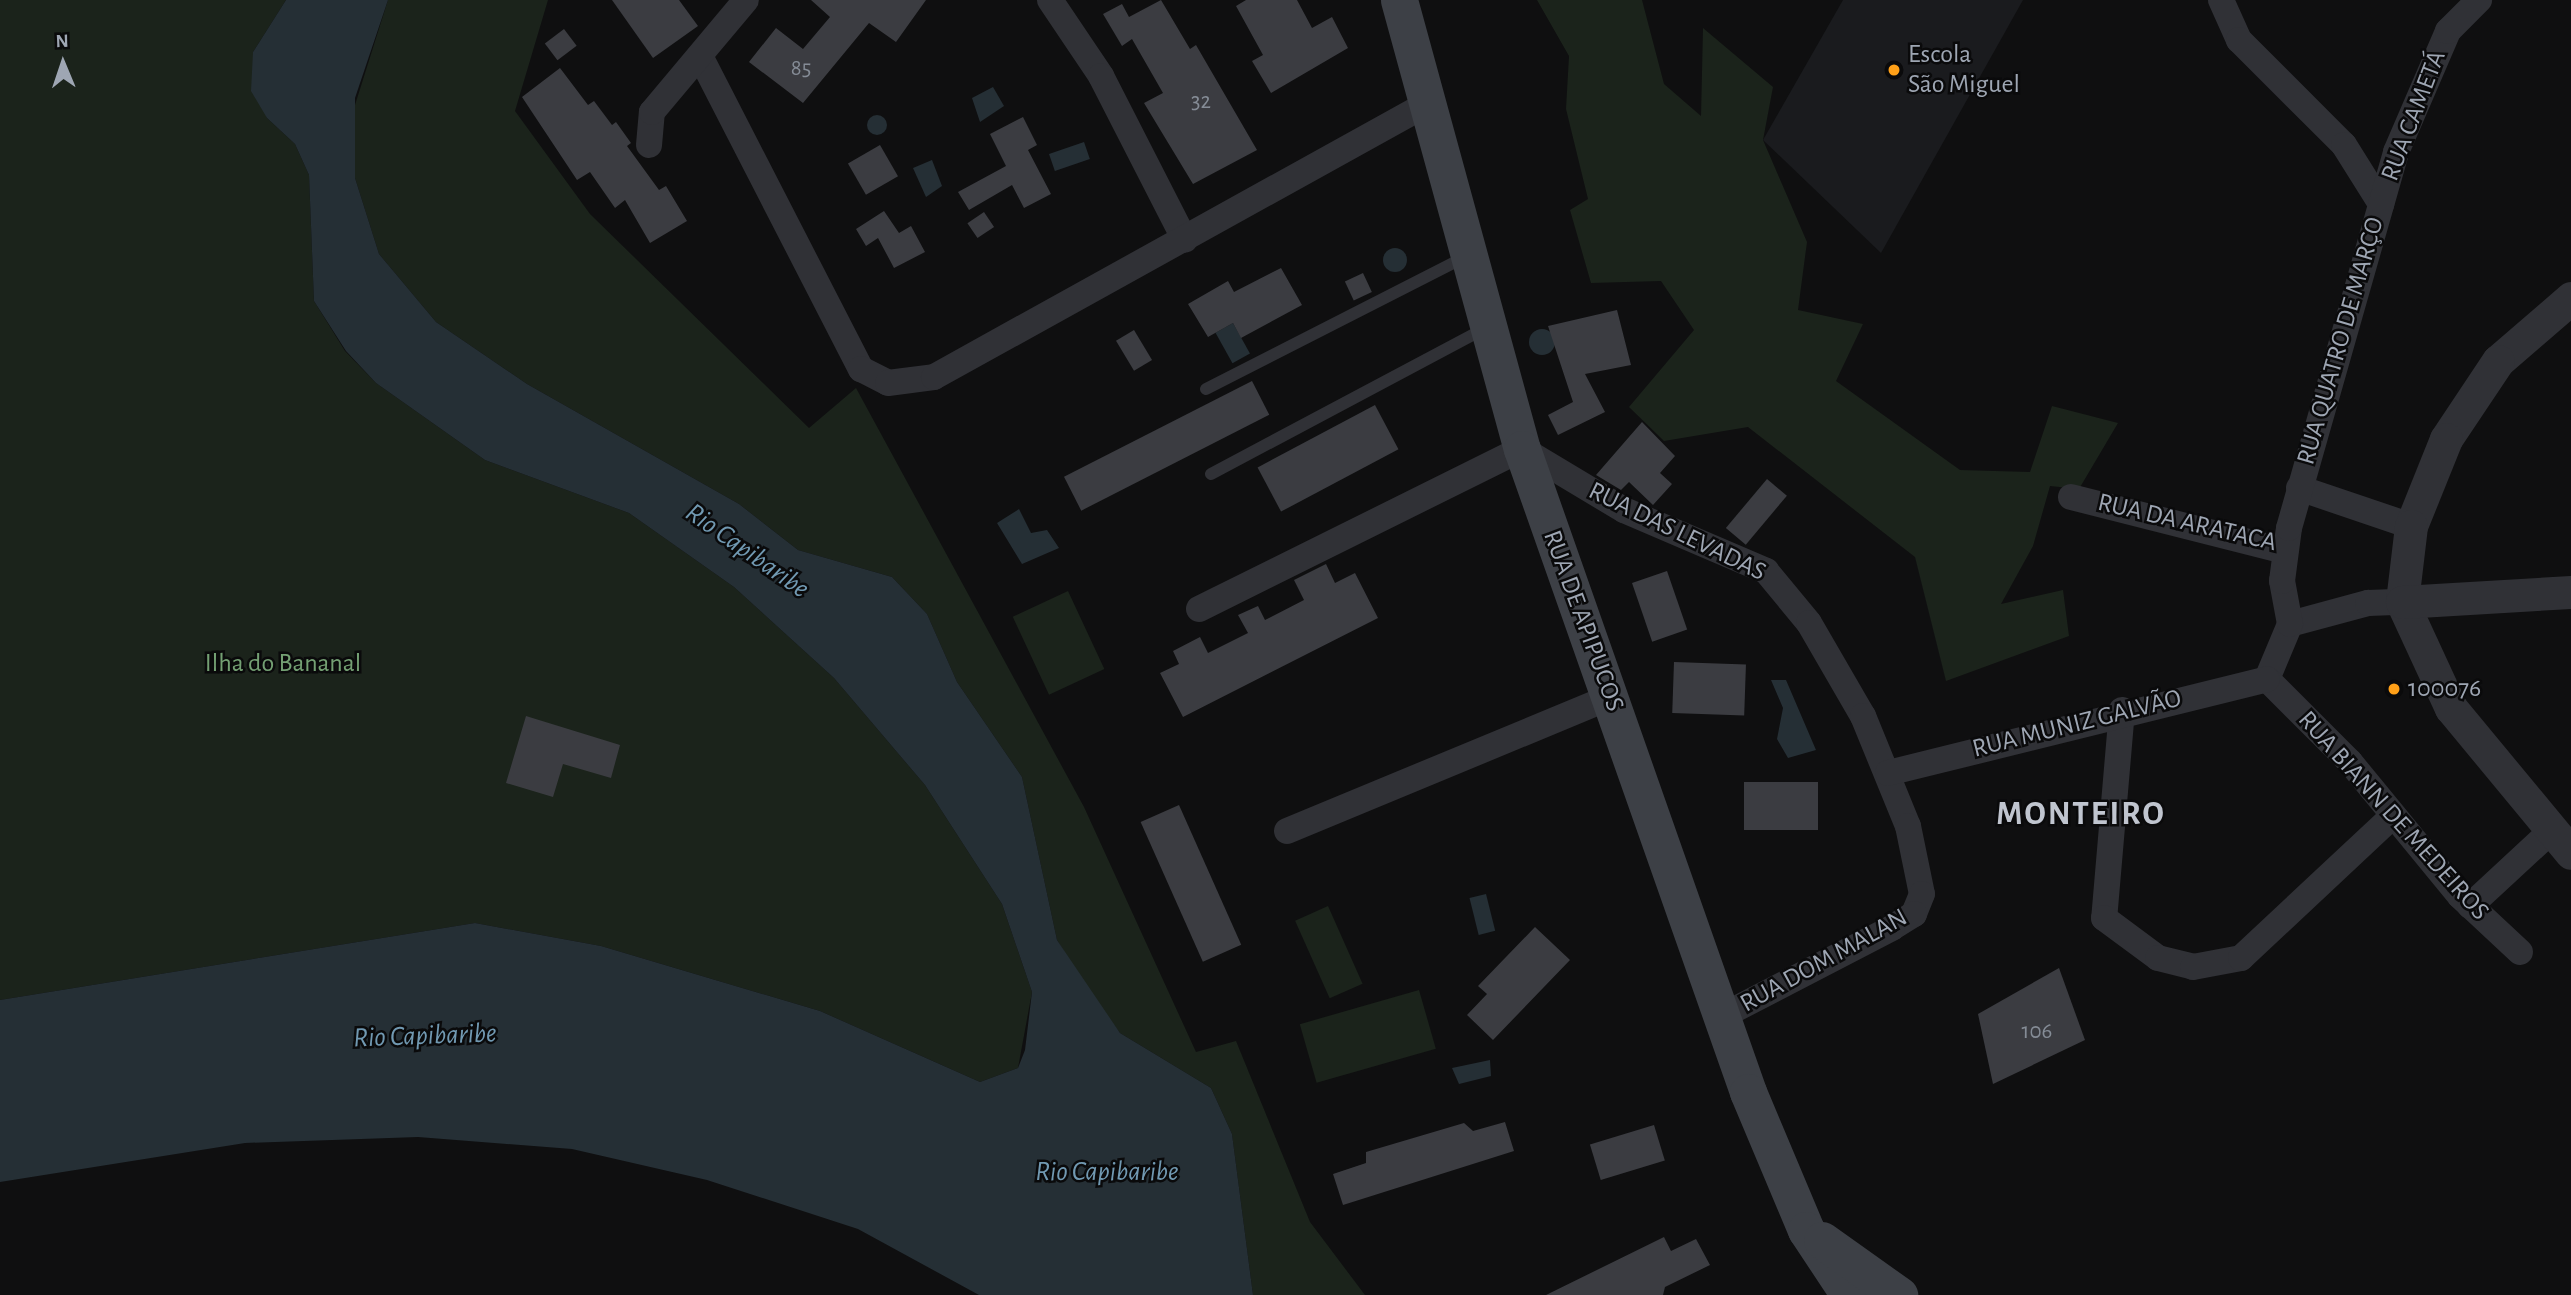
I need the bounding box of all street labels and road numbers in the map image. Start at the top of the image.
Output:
street label: RUA CAMETÁ [2375,46,2453,186]
street label: RUA QUATRO DE MARÇO [2291,214,2391,468]
street label: RUA DAS LEVADAS [1583,476,1771,588]
street label: RUA DA ARATACA [2095,487,2279,559]
street label: RUA DE APIPUCOS [1536,526,1630,716]
street label: RUA MUNIZ GALVÃO [1969,683,2185,765]
street label: RUA BIANN DE MEDEIROS [2291,705,2495,927]
street label: RUA DOM MALAN [1735,902,1913,1020]

